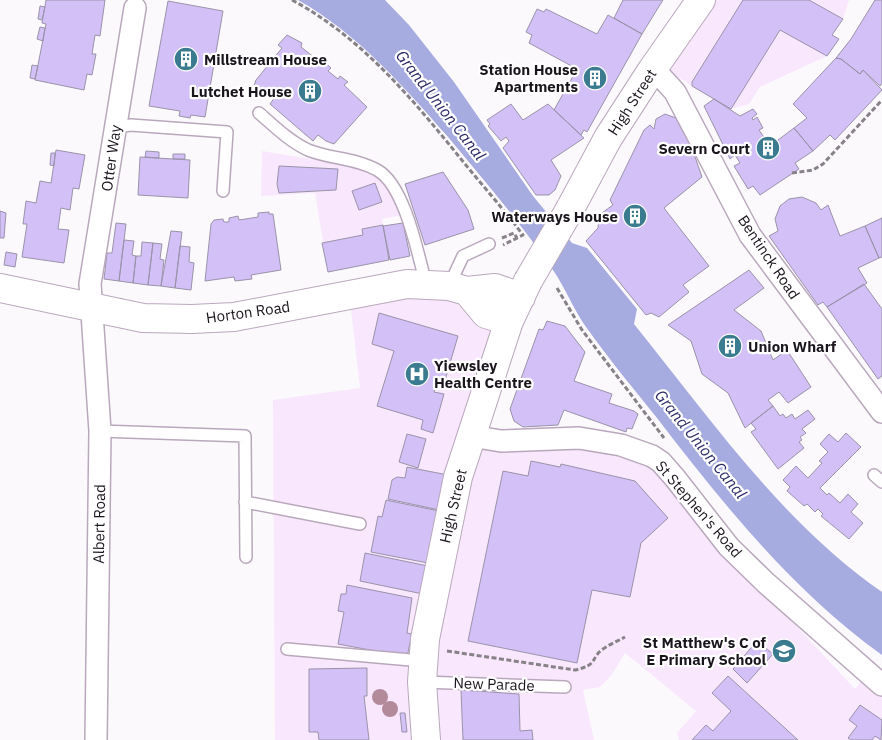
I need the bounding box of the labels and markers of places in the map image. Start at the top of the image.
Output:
building icon: Millstream House [173,46,199,72]
place label: Millstream House [204,50,327,69]
place label: Station House Apartments [479,60,578,96]
building icon: Station House Apartments [582,65,608,91]
building icon: Lutchet House [297,78,323,104]
place label: Lutchet House [191,82,292,101]
building icon: Severn Court [755,135,781,161]
place label: Severn Court [658,139,750,158]
building icon: Waterways House [622,203,648,229]
place label: Waterways House [491,207,618,226]
building icon: Union Wharf [717,333,743,359]
place label: Union Wharf [748,337,837,356]
place label: Yiewsley Health Centre [434,356,532,392]
hospital icon: Yiewsley Health Centre [404,361,430,387]
place label: St Matthew's C of E Primary School [643,633,767,669]
school or university icon: St Matthew's C of E Primary School [771,638,797,664]

